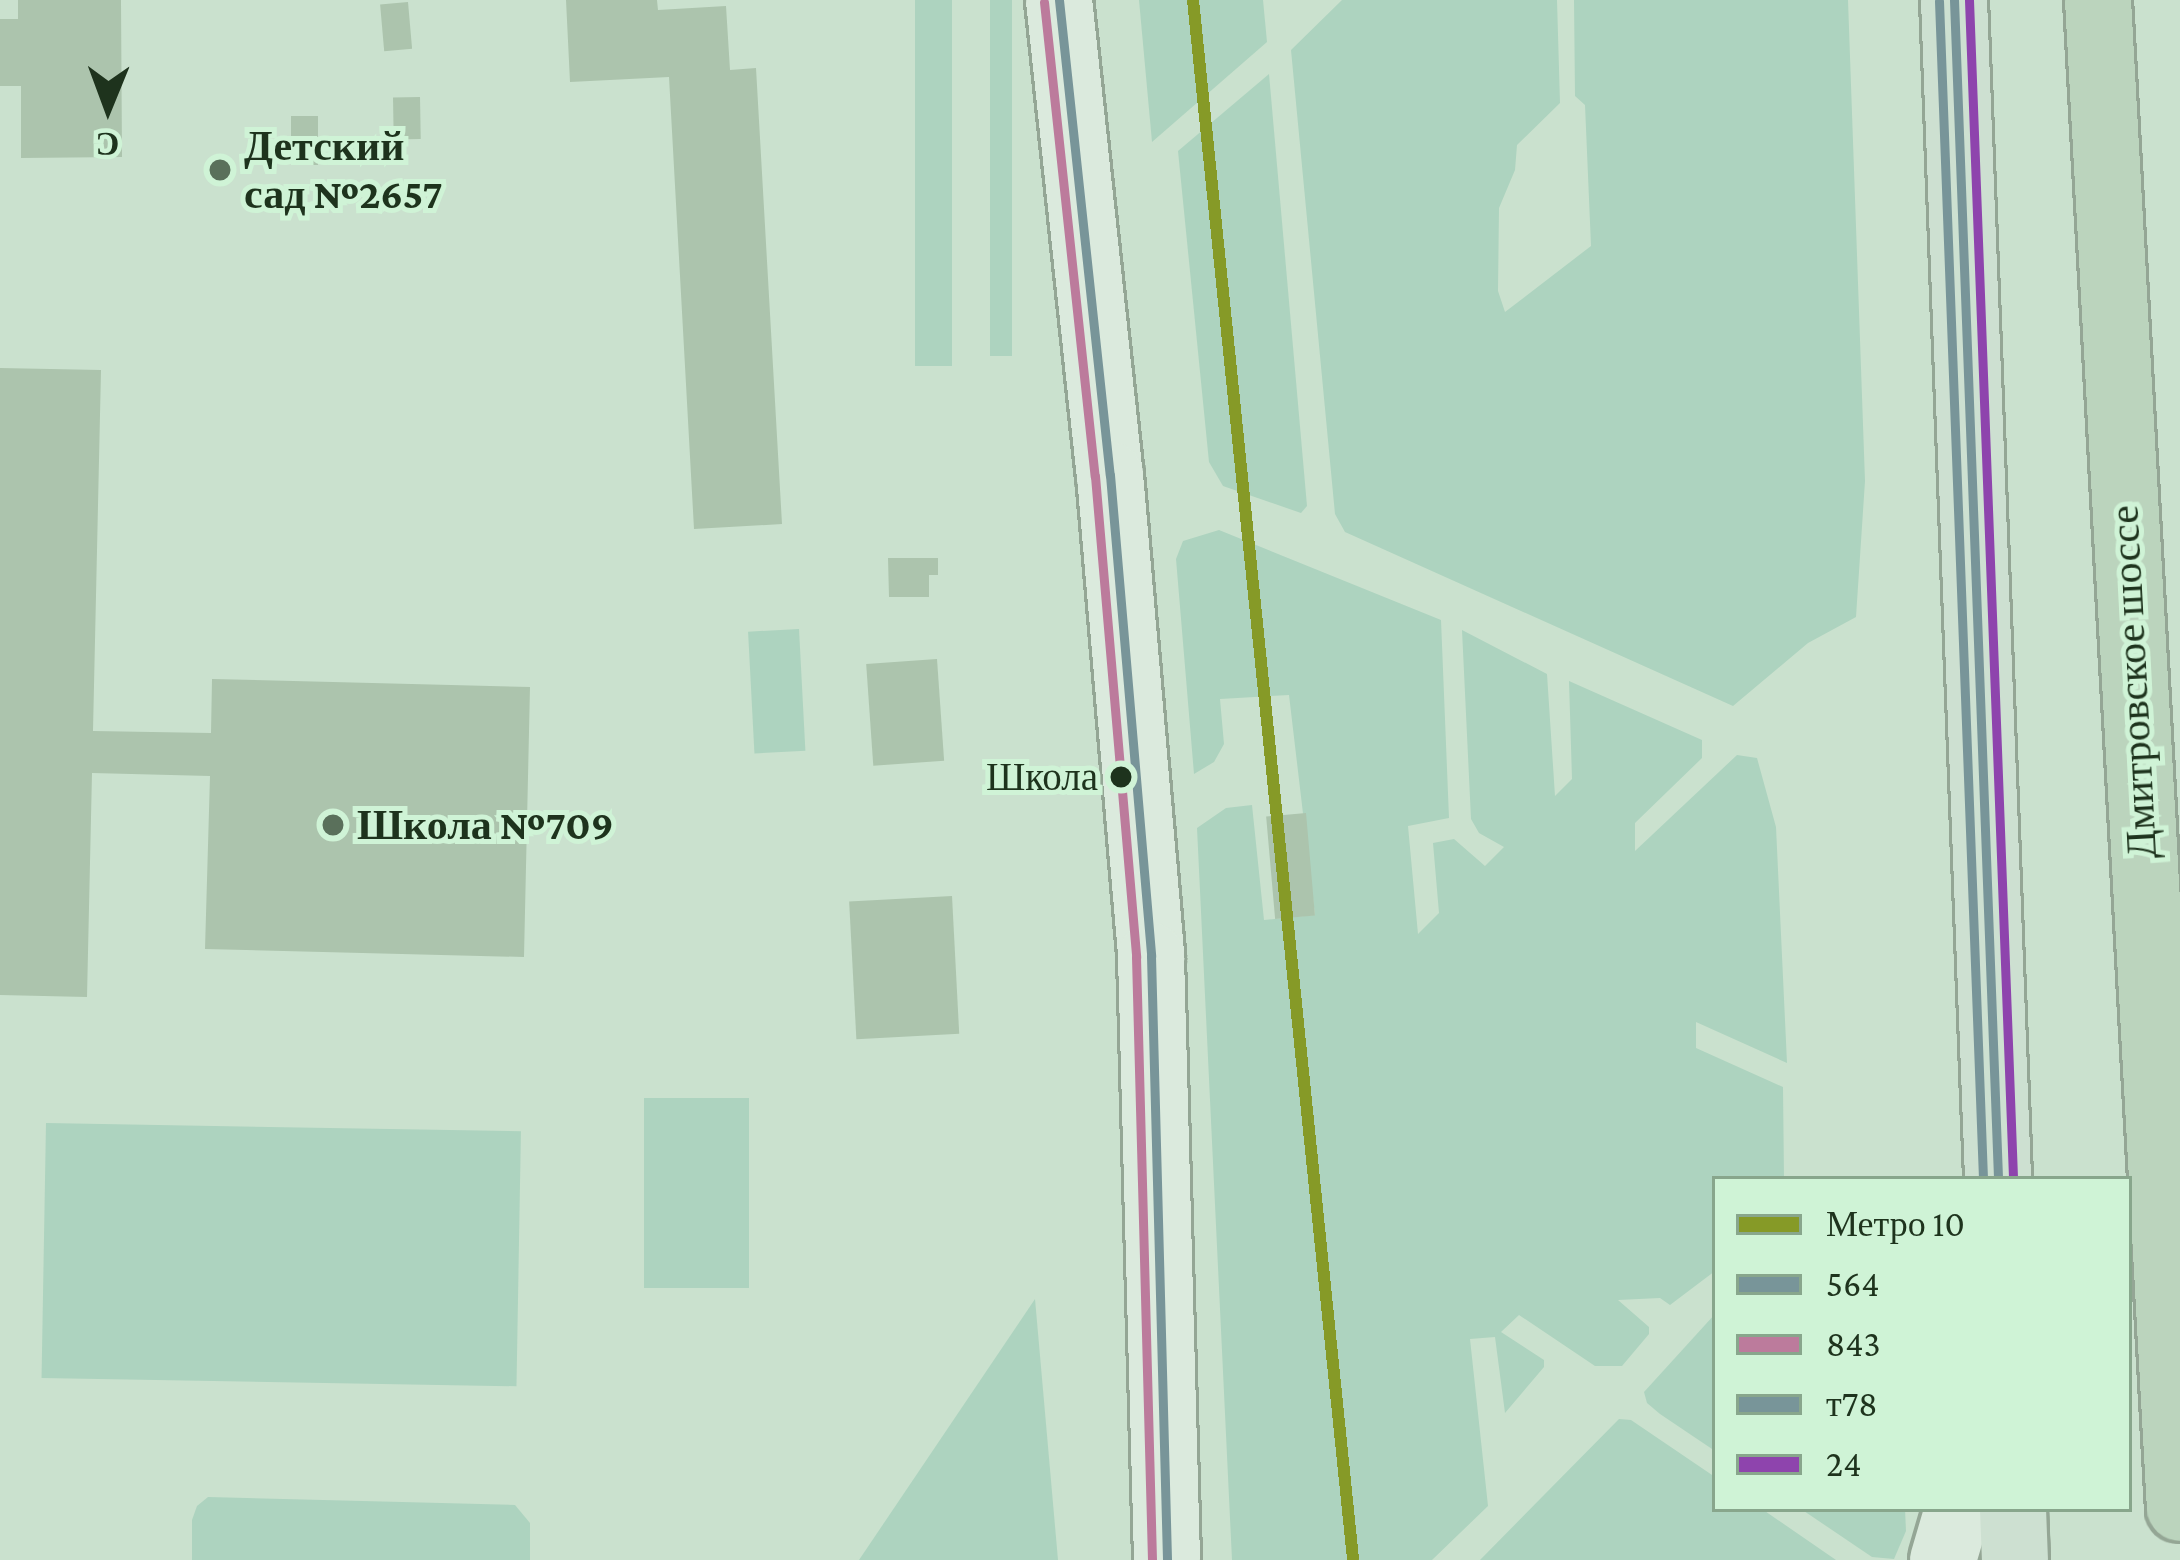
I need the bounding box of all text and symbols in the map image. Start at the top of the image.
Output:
north arrow [48,48,168,168]
place label: Детский сад №2657 [244,121,443,219]
text: С [95,126,120,163]
marker: Детский сад №2657 [207,157,233,183]
street label: Дмитровское шоссе [2099,504,2167,860]
place label: Школа [986,754,1098,800]
marker: Школа [1110,766,1132,788]
place label: Школа №709 [357,800,614,850]
marker: Школа №709 [320,812,346,838]
legend [1712,1176,2132,1512]
text: Метро 10 [1826,1204,1965,1244]
text: 564 [1826,1264,1880,1304]
text: 843 [1826,1324,1881,1364]
text: т78 [1826,1384,1878,1424]
text: 24 [1826,1444,1862,1484]

